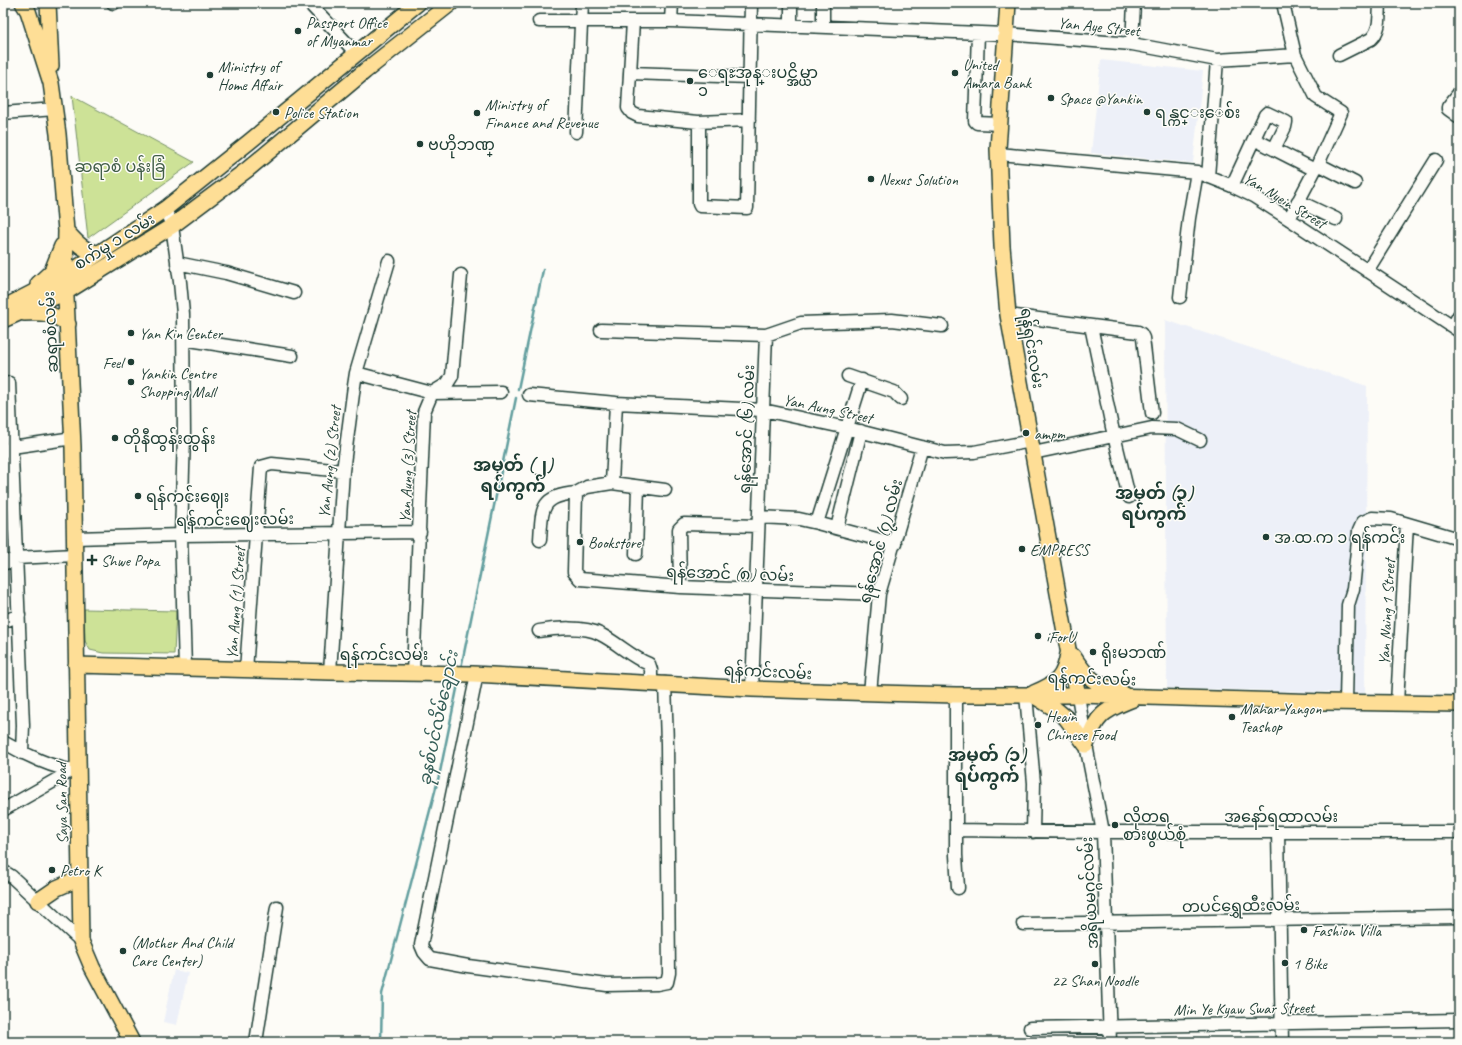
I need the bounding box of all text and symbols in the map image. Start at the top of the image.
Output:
place label: Passport Office of Myanmar [306,13,389,51]
street label: Yan Aye Street [1057,13,1142,41]
marker: Passport Office of Myanmar [293,26,303,36]
place label: United Amara Bank [963,55,1032,93]
place label: Ministry of Home Affair [218,57,284,95]
place label: ေရႊအုန္းပင္အိမ္ယာ ၁ [698,62,818,101]
marker: United Amara Bank [950,68,960,78]
marker: Ministry of Home Affair [205,70,215,80]
marker: ေရႊအုန္းပင္အိမ္ယာ ၁ [685,76,695,86]
place label: Space @Yankin [1059,89,1143,109]
marker: Space @Yankin [1046,93,1056,103]
place label: Ministry of Finance and Revenue [485,95,600,133]
place label: ရန္ကင္းေစ်း [1155,101,1240,126]
place label: Police Station [284,103,359,123]
marker: Police Station [271,107,281,117]
marker: ရန္ကင္းေစ်း [1142,107,1152,117]
marker: Ministry of Finance and Revenue [472,108,482,118]
place label: ဗဟိုဘဏ္ [428,134,495,159]
marker: ဗဟိုဘဏ္ [415,139,425,149]
park label: ဆရာစံ ပန်းခြံ [75,155,165,180]
street label: Yan Nyein Street [1239,168,1332,235]
place label: Nexus Solution [879,170,959,190]
marker: Nexus Solution [866,174,876,184]
street label: စက်မှု ၁ လမ်း [69,207,160,277]
street label: ဆရာစံလမ်း [37,291,66,373]
street label: ရန်ရှင်းလမ်း [1012,306,1050,391]
place label: Yan Kin Center [139,324,224,344]
marker: Yan Kin Center [126,328,136,338]
place label: Feel [103,353,126,373]
marker: Feel [126,357,136,367]
place label: Yankin Centre Shopping Mall [139,364,219,402]
street label: ရန်အောင် (၆) လမ်း [733,364,762,494]
marker: Yankin Centre Shopping Mall [126,377,136,387]
street label: Yan Aung Street [781,390,877,429]
street label: Yan Aung (2) Street [314,403,346,519]
street label: Yan Aung (3) Street [395,408,421,524]
place label: ampm [1034,424,1066,444]
place label: တိုနီထွန်းထွန်း [123,427,215,453]
marker: ampm [1021,428,1031,438]
marker: တိုနီထွန်းထွန်း [110,433,120,443]
district label: အမှတ် (၂) ရပ်ကွက် [473,453,554,500]
street label: ရန်အောင် (၇) လမ်း [853,476,910,606]
district label: အမှတ် (၃) ရပ်ကွက် [1115,481,1194,528]
place label: ရန်ကင်းဈေး [146,485,229,510]
marker: ရန်ကင်းဈေး [133,491,143,501]
street label: ရန်ကင်းဈေးလမ်း [176,507,294,534]
place label: အ.ထ.က ၁ ရန်ကင်း [1274,526,1405,551]
marker: အ.ထ.က ၁ ရန်ကင်း [1261,532,1271,542]
place label: Bookstore [588,533,643,553]
marker: Bookstore [575,537,585,547]
place label: EMPRESS [1030,540,1091,560]
street label: Yan Aung (1) Street [222,544,250,660]
marker: EMPRESS [1017,544,1027,554]
place label: Shwe Popa [101,551,161,571]
marker: Shwe Popa [86,554,98,566]
street label: Yan Naing 1 Street [1374,556,1400,666]
street label: ရန်အောင် (၈) လမ်း [666,560,794,589]
place label: iForU [1046,627,1078,647]
marker: iForU [1033,631,1043,641]
place label: ရိုးမဘဏ် [1101,641,1166,667]
street label: ရန်ကင်းလမ်း [340,643,428,668]
water label: ခုနစ်ပင်လိမ်ချောင်း [412,647,466,788]
marker: ရိုးမဘဏ် [1088,647,1098,657]
street label: ရန်ကင်းလမ်း [723,658,813,687]
street label: ရန်ကင်းလမ်း [1047,665,1137,694]
place label: Mahar Yangon Teashop [1240,699,1322,737]
place label: Heain Chinese Food [1046,707,1118,745]
marker: Mahar Yangon Teashop [1227,712,1237,722]
marker: Heain Chinese Food [1033,720,1043,730]
district label: အမှတ် (၁) ရပ်ကွက် [948,743,1027,790]
street label: Saya San Road [51,759,73,844]
street label: အနော်ရထာလမ်း [1224,805,1338,830]
place label: လိုတရ စားဖွယ်စုံ [1123,806,1186,849]
marker: လိုတရ စားဖွယ်စုံ [1110,820,1120,830]
street label: အရိယမဂ္ဂင်လမ်း [1075,836,1106,950]
place label: Petro K [60,861,104,881]
marker: Petro K [47,865,57,875]
street label: တပင်ရွှေထီးလမ်း [1182,893,1300,920]
place label: Fashion Villa [1312,921,1382,941]
marker: Fashion Villa [1299,925,1309,935]
place label: (Mother And Child Care Center) [131,933,236,971]
marker: (Mother And Child Care Center) [118,946,128,956]
place label: 1 Bike [1293,954,1328,974]
marker: 1 Bike [1280,958,1290,968]
marker: 22 Shan Noodle [1090,959,1100,969]
place label: 22 Shan Noodle [1052,971,1140,991]
street label: Min Ye Kyaw Swar Street [1174,998,1316,1020]

